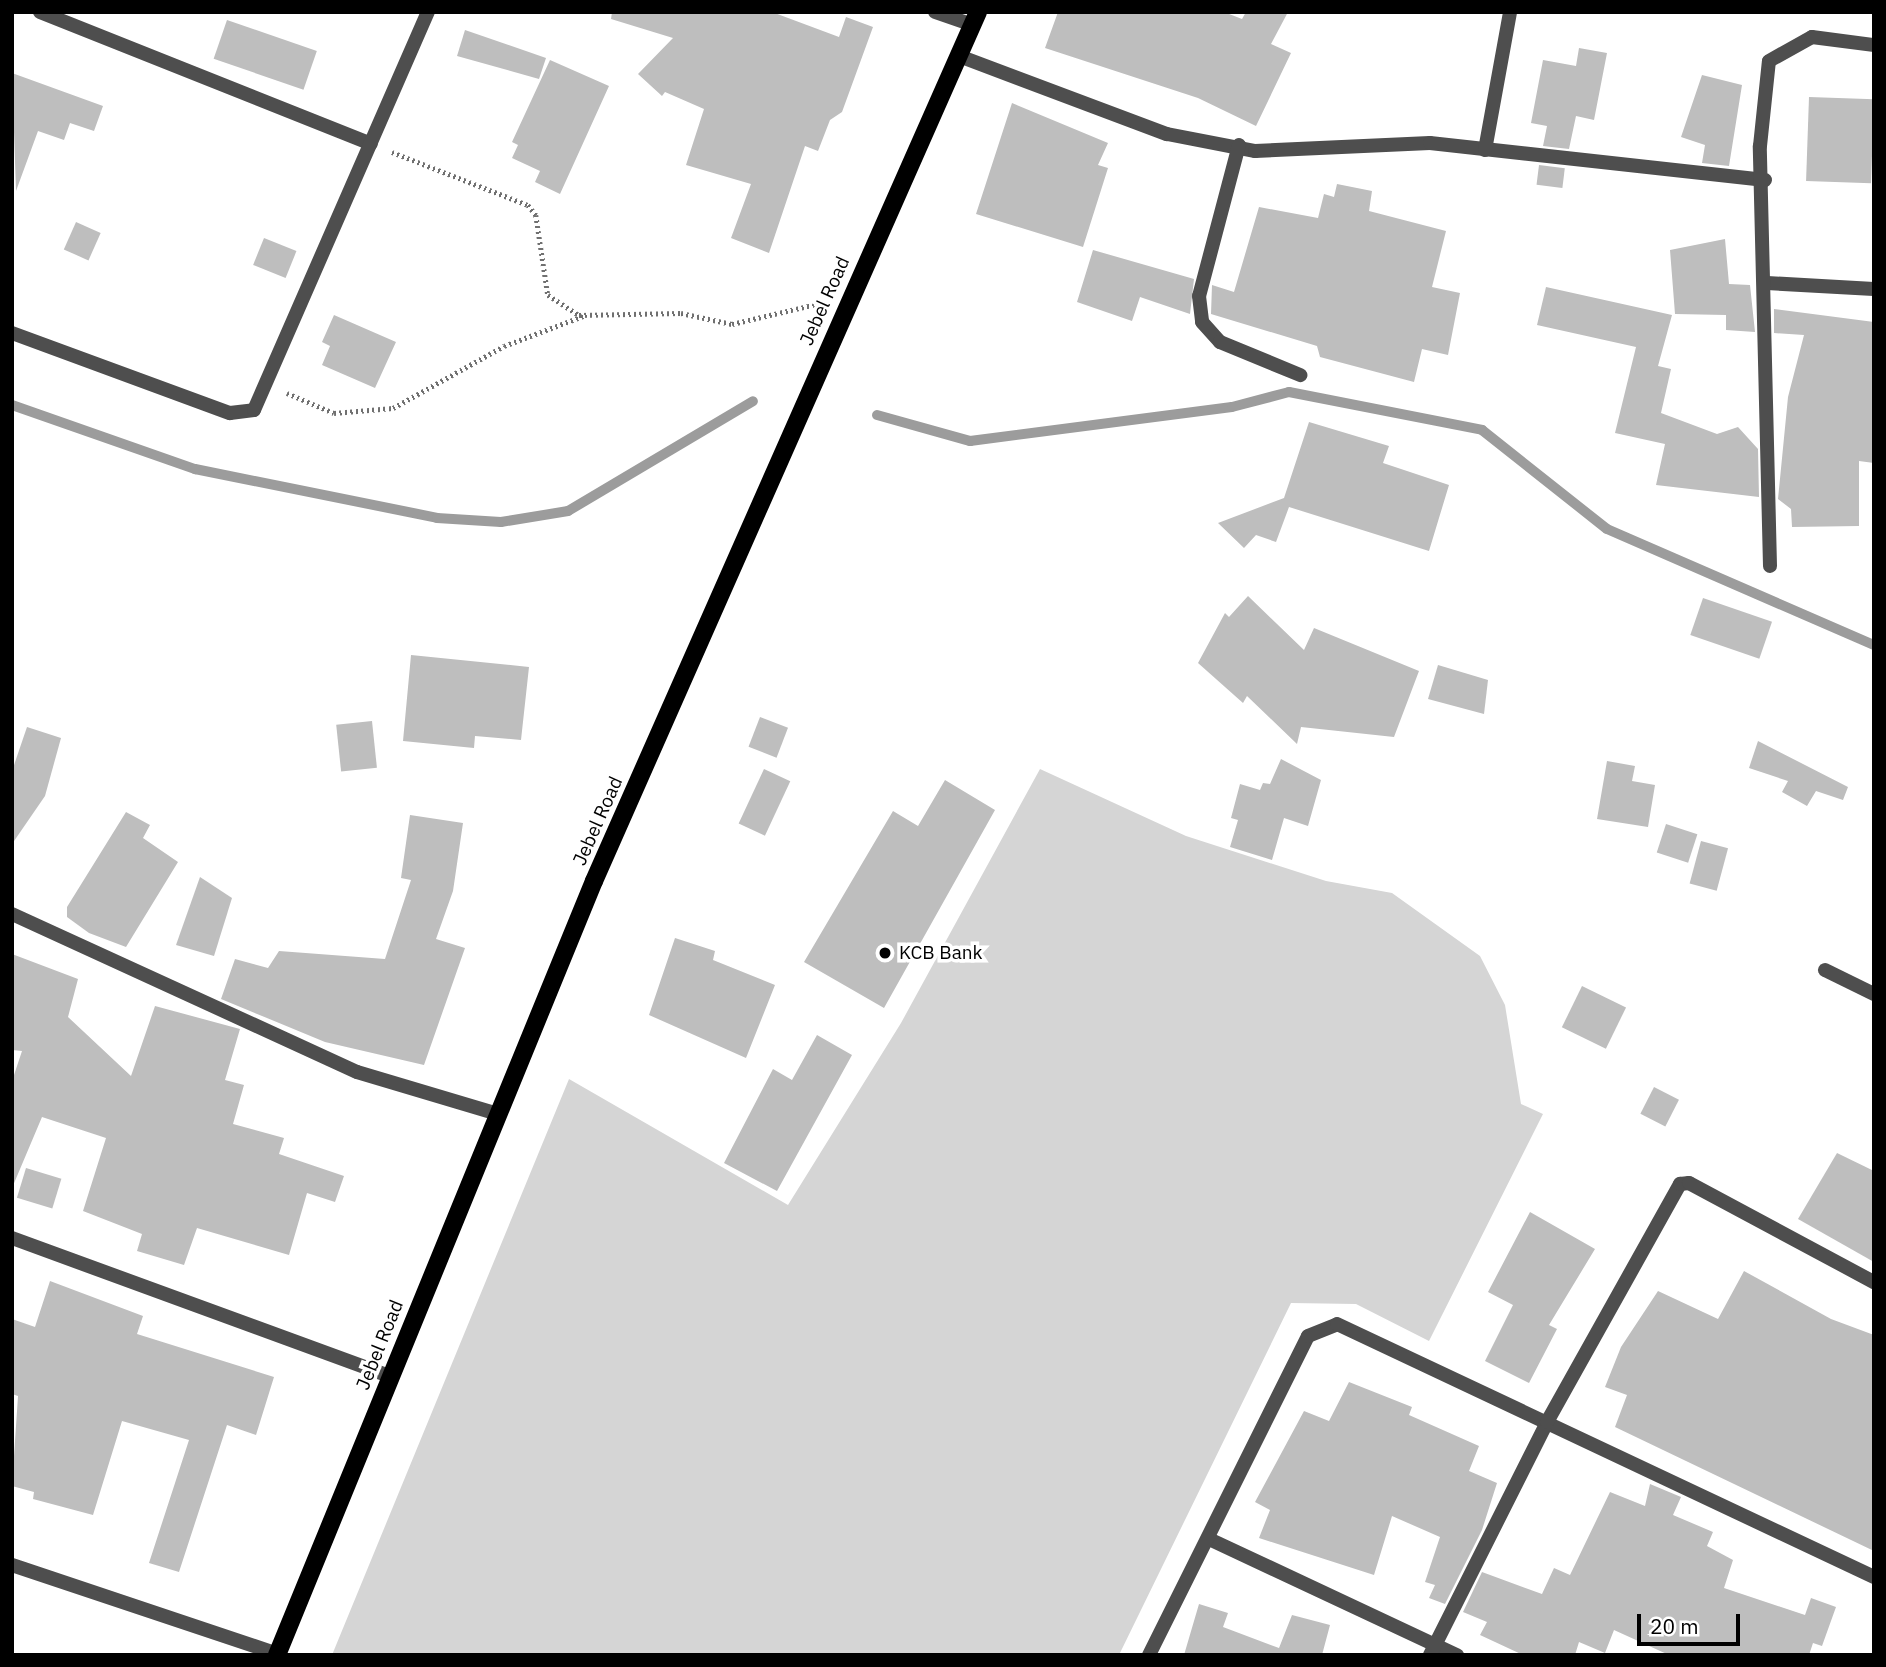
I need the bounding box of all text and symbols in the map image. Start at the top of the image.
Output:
street label: Jebel Road [795,253,855,349]
street label: Jebel Road [568,773,628,869]
place label: KCB Bank [899,942,983,964]
marker: KCB Bank [877,945,893,961]
street label: Jebel Road [352,1297,408,1393]
scale bar [1641,1600,1744,1644]
text: 20 m [1650,1612,1699,1640]

